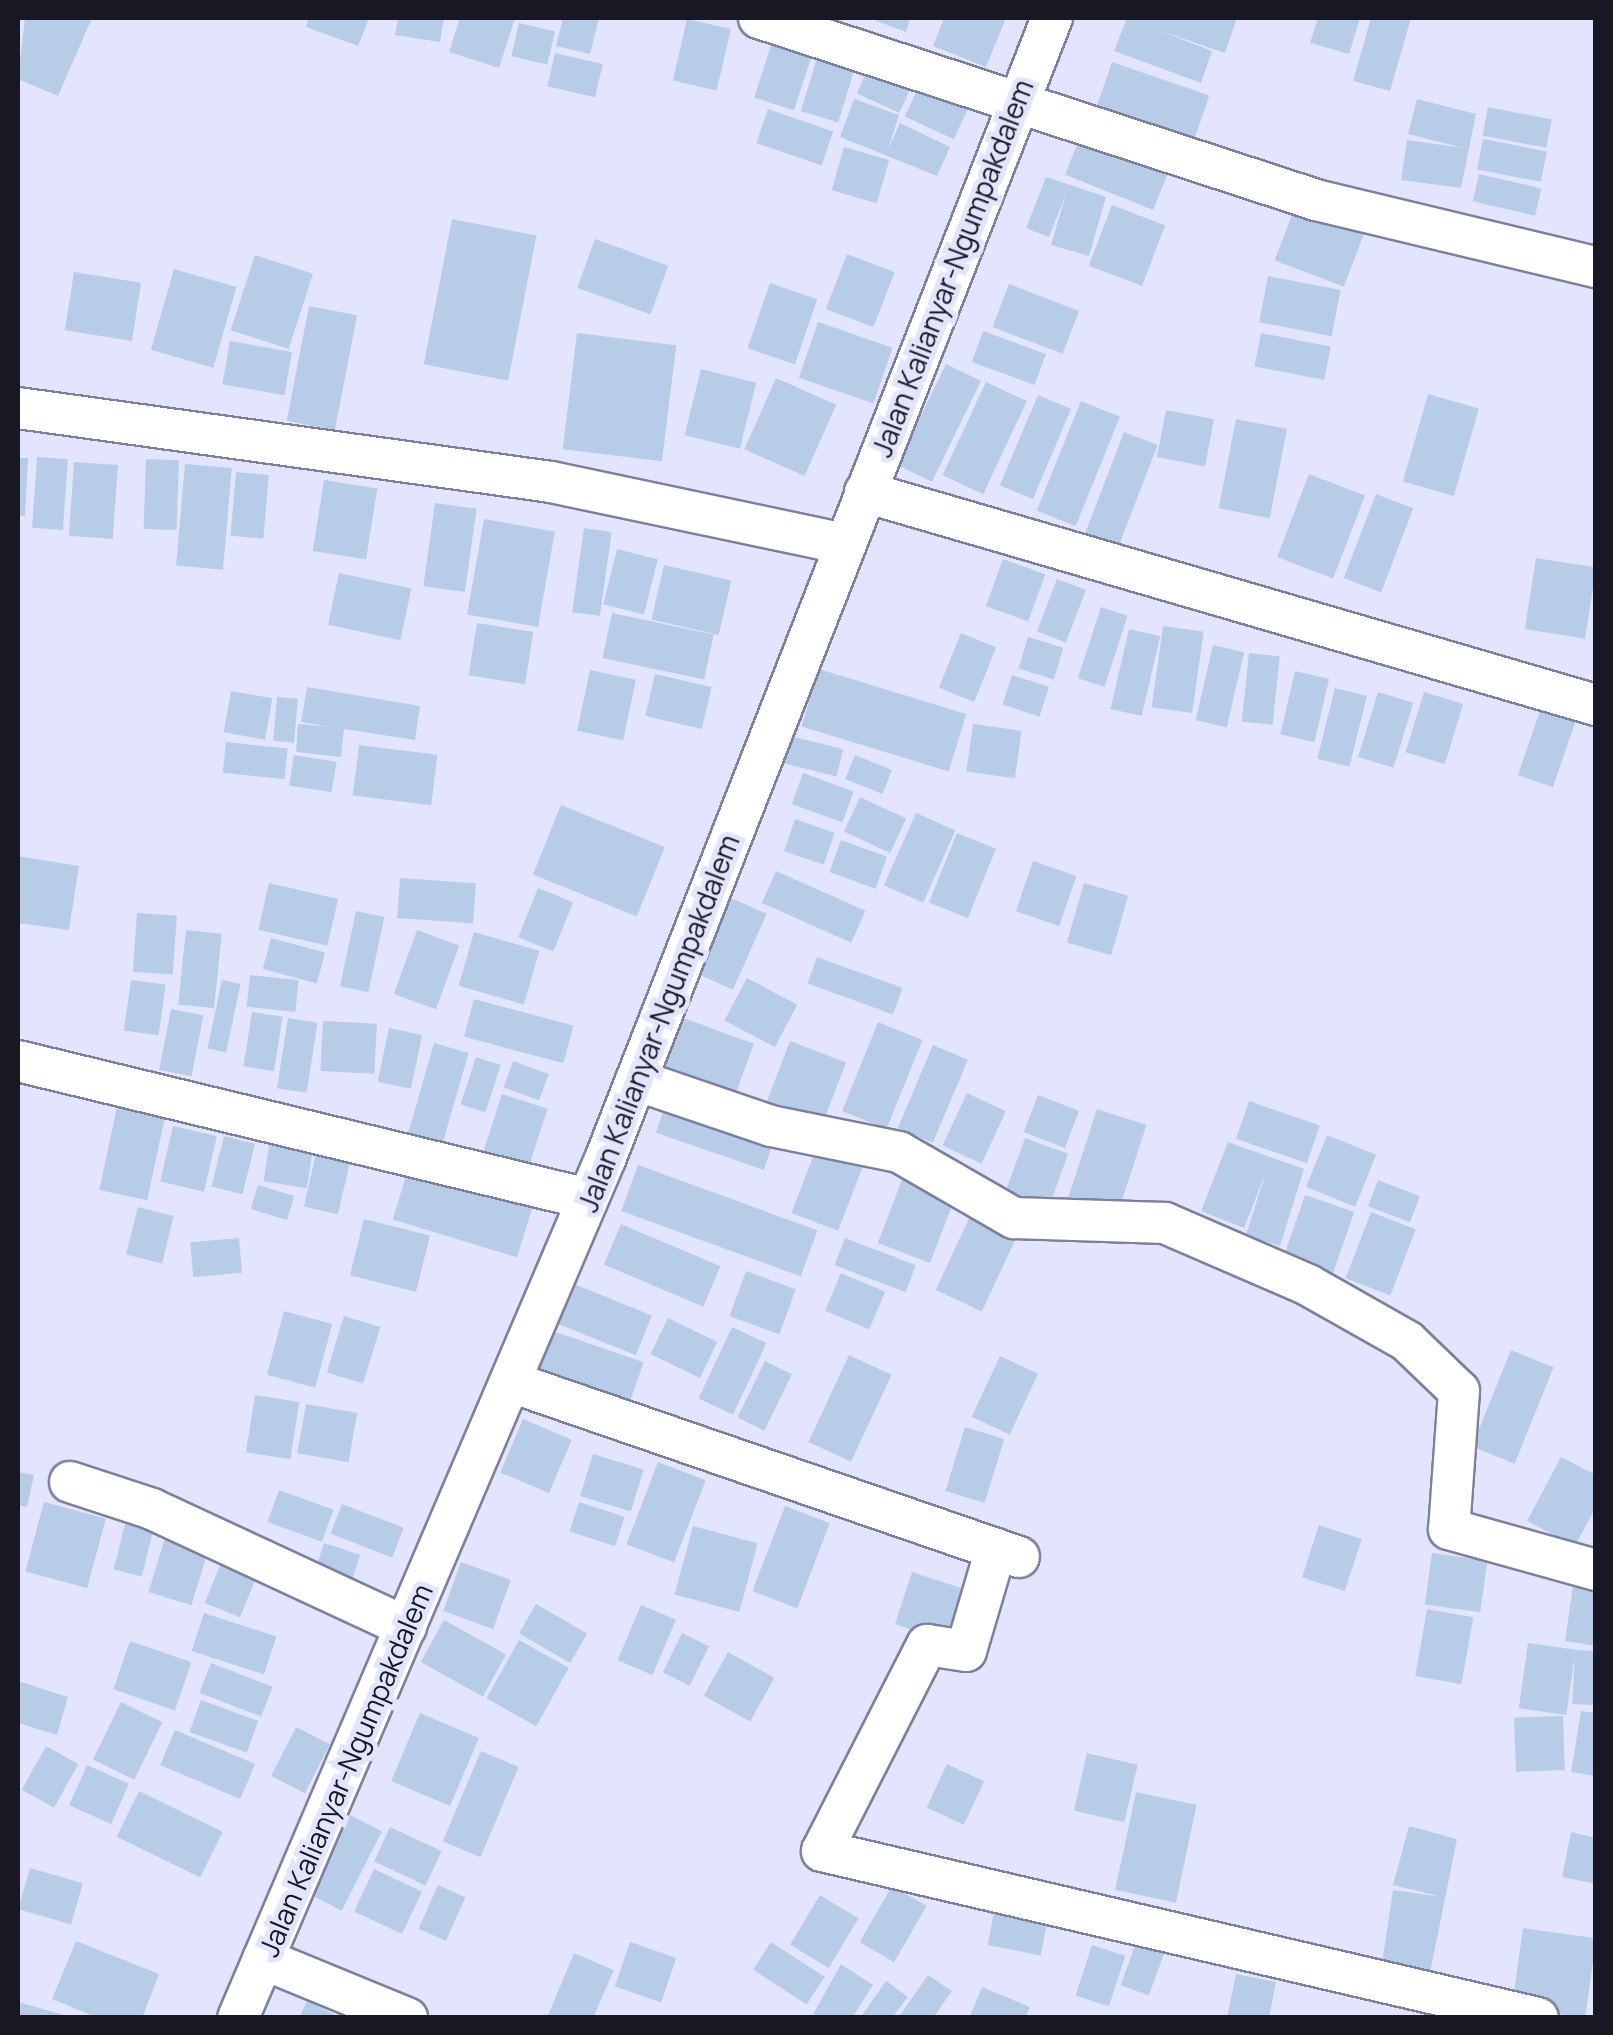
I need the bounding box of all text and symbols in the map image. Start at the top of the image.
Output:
street label: Jalan Kalianyar-Ngumpakdalem [864,75,1040,461]
street label: Jalan Kalianyar-Ngumpakdalem [570,830,746,1216]
street label: Jalan Kalianyar-Ngumpakdalem [251,1579,439,1961]

